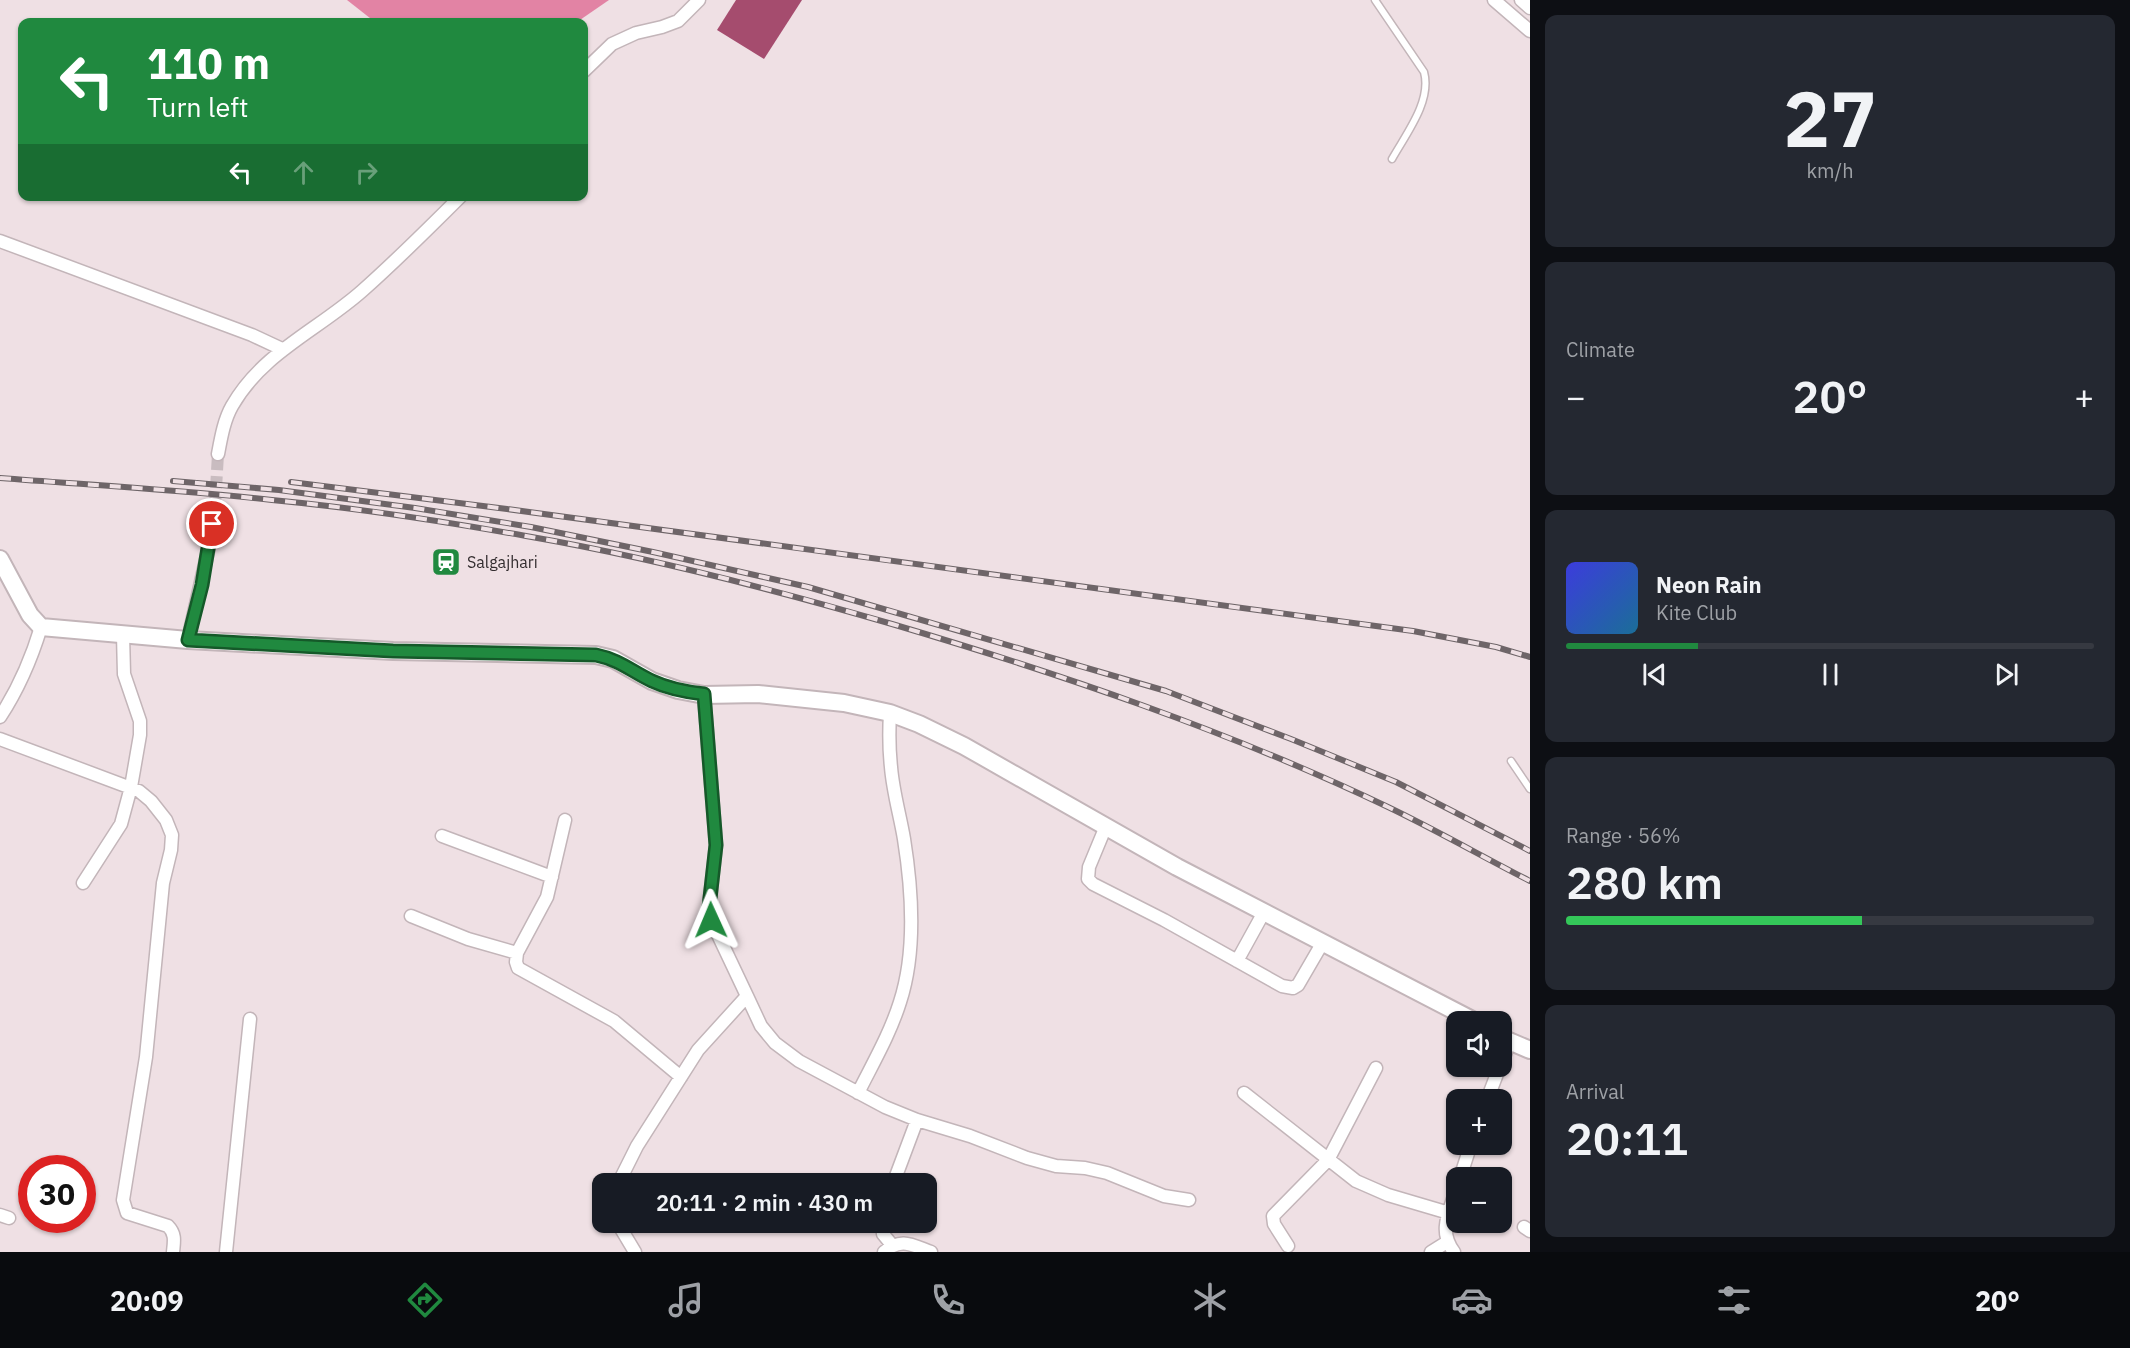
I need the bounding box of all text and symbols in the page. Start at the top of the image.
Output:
text: 110 m [147,36,270,91]
icon: left [48,42,126,120]
text: 27 [1783,67,1877,168]
text: Turn left [147,89,248,124]
icon: left [224,156,257,189]
icon: ahead [287,156,320,189]
icon: right [350,156,383,189]
text: km/h [1806,157,1854,184]
text: Climate [1566,336,1635,363]
text: 20° [1792,367,1868,425]
text: − [1566,375,1586,418]
text: + [2074,375,2094,418]
pin [186,498,237,549]
icon: arrive [195,507,228,540]
station icon: Salgajhari [430,546,462,578]
place label: Salgajhari [467,552,538,572]
text: Neon Rain [1656,570,1762,599]
text: Kite Club [1656,599,1737,626]
icon: previous [1638,658,1671,691]
icon: pause [1814,658,1847,691]
icon: next [1990,658,2023,691]
text: Range · 56% [1566,822,1681,849]
text: 280 km [1566,853,1723,911]
position arrow [679,888,743,952]
map controls [1446,1011,1512,1233]
button: sound [1446,1011,1512,1077]
text: Arrival [1566,1078,1624,1105]
button: + [1446,1089,1512,1155]
text: 20:11 [1566,1109,1688,1167]
speed limit sign: 30 [18,1155,96,1233]
button: − [1446,1167,1512,1233]
text: 20:11 · 2 min · 430 m [656,1188,873,1217]
icon: directions [404,1279,446,1321]
icon: music [665,1279,707,1321]
icon: phone [927,1279,969,1321]
icon: climate [1189,1279,1231,1321]
icon: car [1451,1279,1493,1321]
icon: filters [1713,1279,1755,1321]
text: 20:09 [110,1283,184,1318]
text: 20° [1975,1283,2020,1318]

